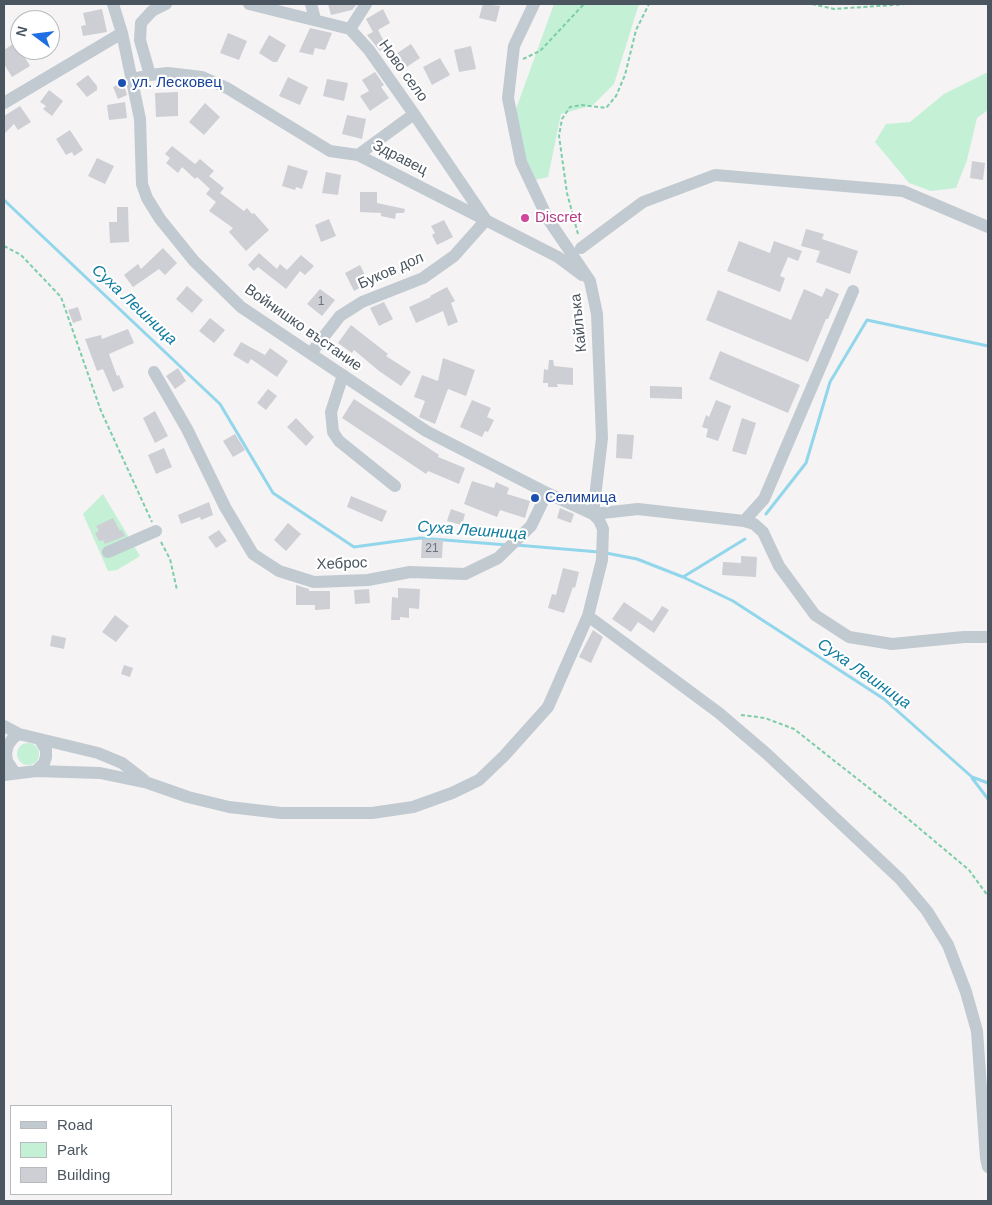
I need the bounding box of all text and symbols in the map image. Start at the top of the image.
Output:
north arrow [10,10,60,60]
text: N [12,24,31,38]
street label: Ново село [375,37,431,105]
place label: ул. Лесковец [132,74,222,92]
marker: ул. Лесковец [116,77,128,89]
street label: Здравец [370,137,430,179]
place label: Discret [535,209,582,227]
marker: Discret [519,212,531,224]
street label: Буков дол [355,249,427,293]
water label: Суха Лешница [87,261,181,349]
street label: Войнишко въстание [241,281,365,375]
street label: Кайлъка [567,293,591,353]
house number: 1 [318,295,324,309]
place label: Селимица [545,489,616,507]
marker: Селимица [529,492,541,504]
water label: Суха Лешница [417,518,527,544]
house number: 21 [425,542,439,556]
street label: Хеброс [316,554,368,574]
water label: Суха Лешница [814,635,914,713]
legend [10,1105,172,1195]
text: Road [57,1116,93,1133]
text: Park [57,1141,88,1158]
text: Building [57,1166,110,1183]

